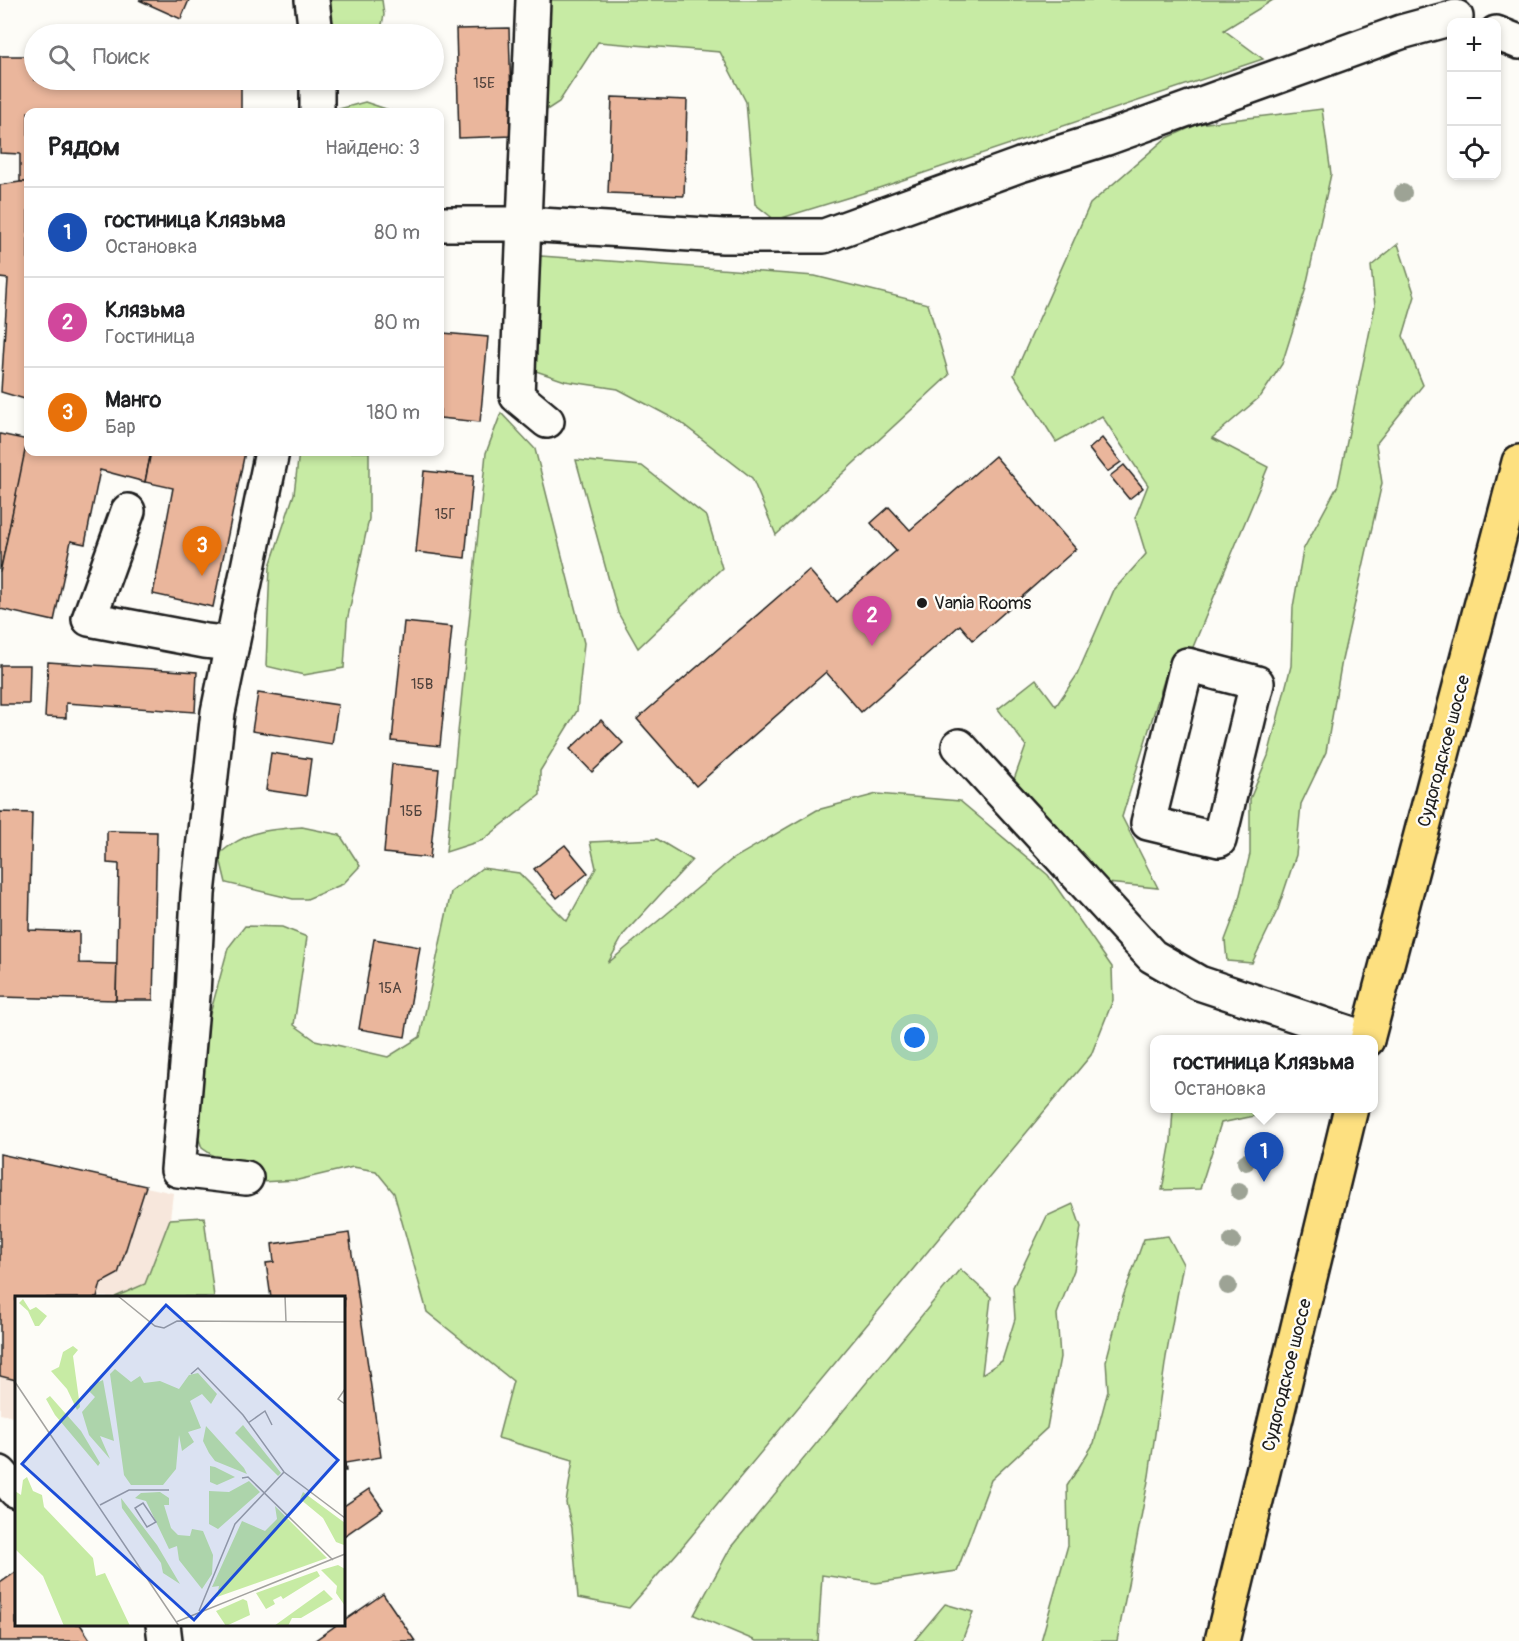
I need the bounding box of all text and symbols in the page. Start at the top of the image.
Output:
map controls [1447,18,1501,180]
button: + [1447,18,1501,72]
search box [24,24,444,90]
icon: search [45,41,78,74]
text: Поиск [93,43,150,71]
button: − [1447,72,1501,126]
house number: 15Е [473,74,495,93]
button: locate [1447,126,1501,180]
text: Рядом [48,131,120,163]
text: Найдено: 3 [325,135,420,160]
text: гостиница Клязьма [105,206,285,234]
text: 1 [64,220,71,245]
text: 80 m [374,220,420,245]
text: Остановка [105,234,197,259]
text: Клязьма [105,296,185,324]
text: 2 [62,310,73,335]
text: 80 m [374,310,420,335]
text: Гостиница [105,324,195,349]
text: Манго [105,386,161,414]
text: 3 [62,400,73,425]
text: 180 m [366,400,420,425]
text: Бар [105,414,136,439]
house number: 15Г [434,505,456,524]
pin: 3 [182,526,222,576]
place label: Vania Rooms [934,592,1031,615]
pin: 2 [852,596,892,646]
marker: Vania Rooms [915,596,929,610]
street label: Судогодское шоссе [1413,672,1475,829]
house number: 15В [411,675,433,694]
house number: 15Б [400,802,423,821]
house number: 15А [378,979,402,998]
your location [900,1023,929,1052]
popup [1150,1035,1378,1113]
text: гостиница Клязьма [1174,1048,1354,1076]
text: Остановка [1174,1076,1266,1101]
pin: 1 [1244,1132,1284,1182]
inset map [15,1296,345,1626]
street label: Судогодское шоссе [1257,1296,1317,1454]

